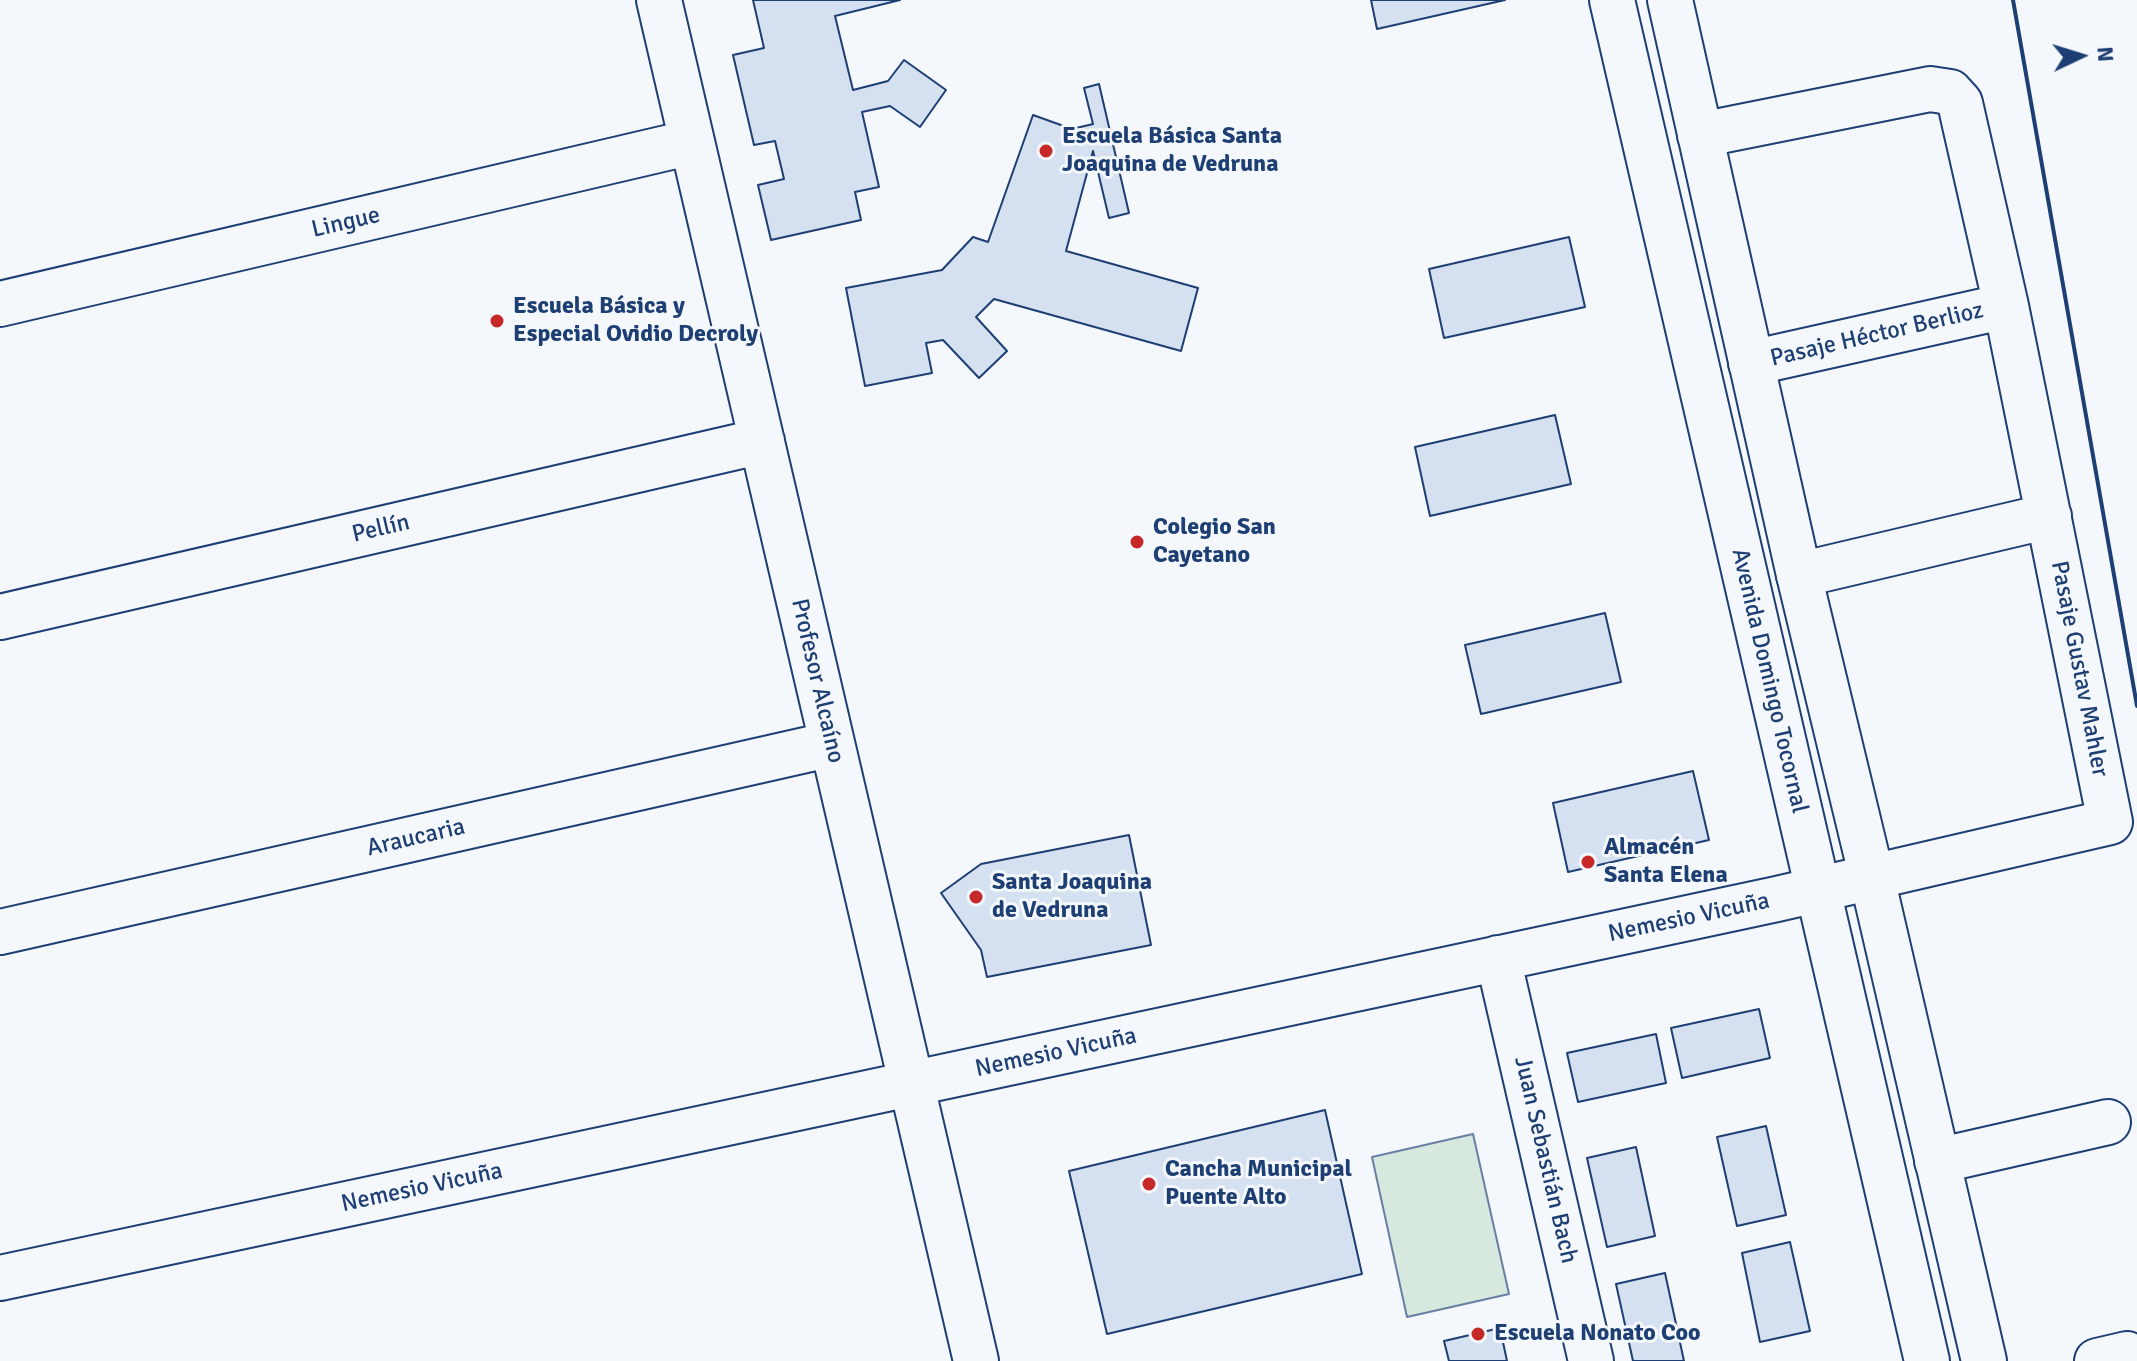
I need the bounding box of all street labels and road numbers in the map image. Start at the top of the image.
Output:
street label: Lingue [309,201,383,245]
street label: Pasaje Héctor Berlioz [1768,296,1986,374]
street label: Pellín [349,508,413,550]
street label: Avenida Domingo Tocornal [1724,546,1814,816]
street label: Pasaje Gustav Mahler [2044,558,2114,780]
street label: Profesor Alcaíno [784,596,850,766]
street label: Araucaria [364,813,468,863]
street label: Nemesio Vicuña [1606,887,1772,949]
street label: Nemesio Vicuña [973,1022,1139,1084]
street label: Juan Sebastián Bach [1507,1054,1583,1266]
street label: Nemesio Vicuña [339,1157,505,1219]

